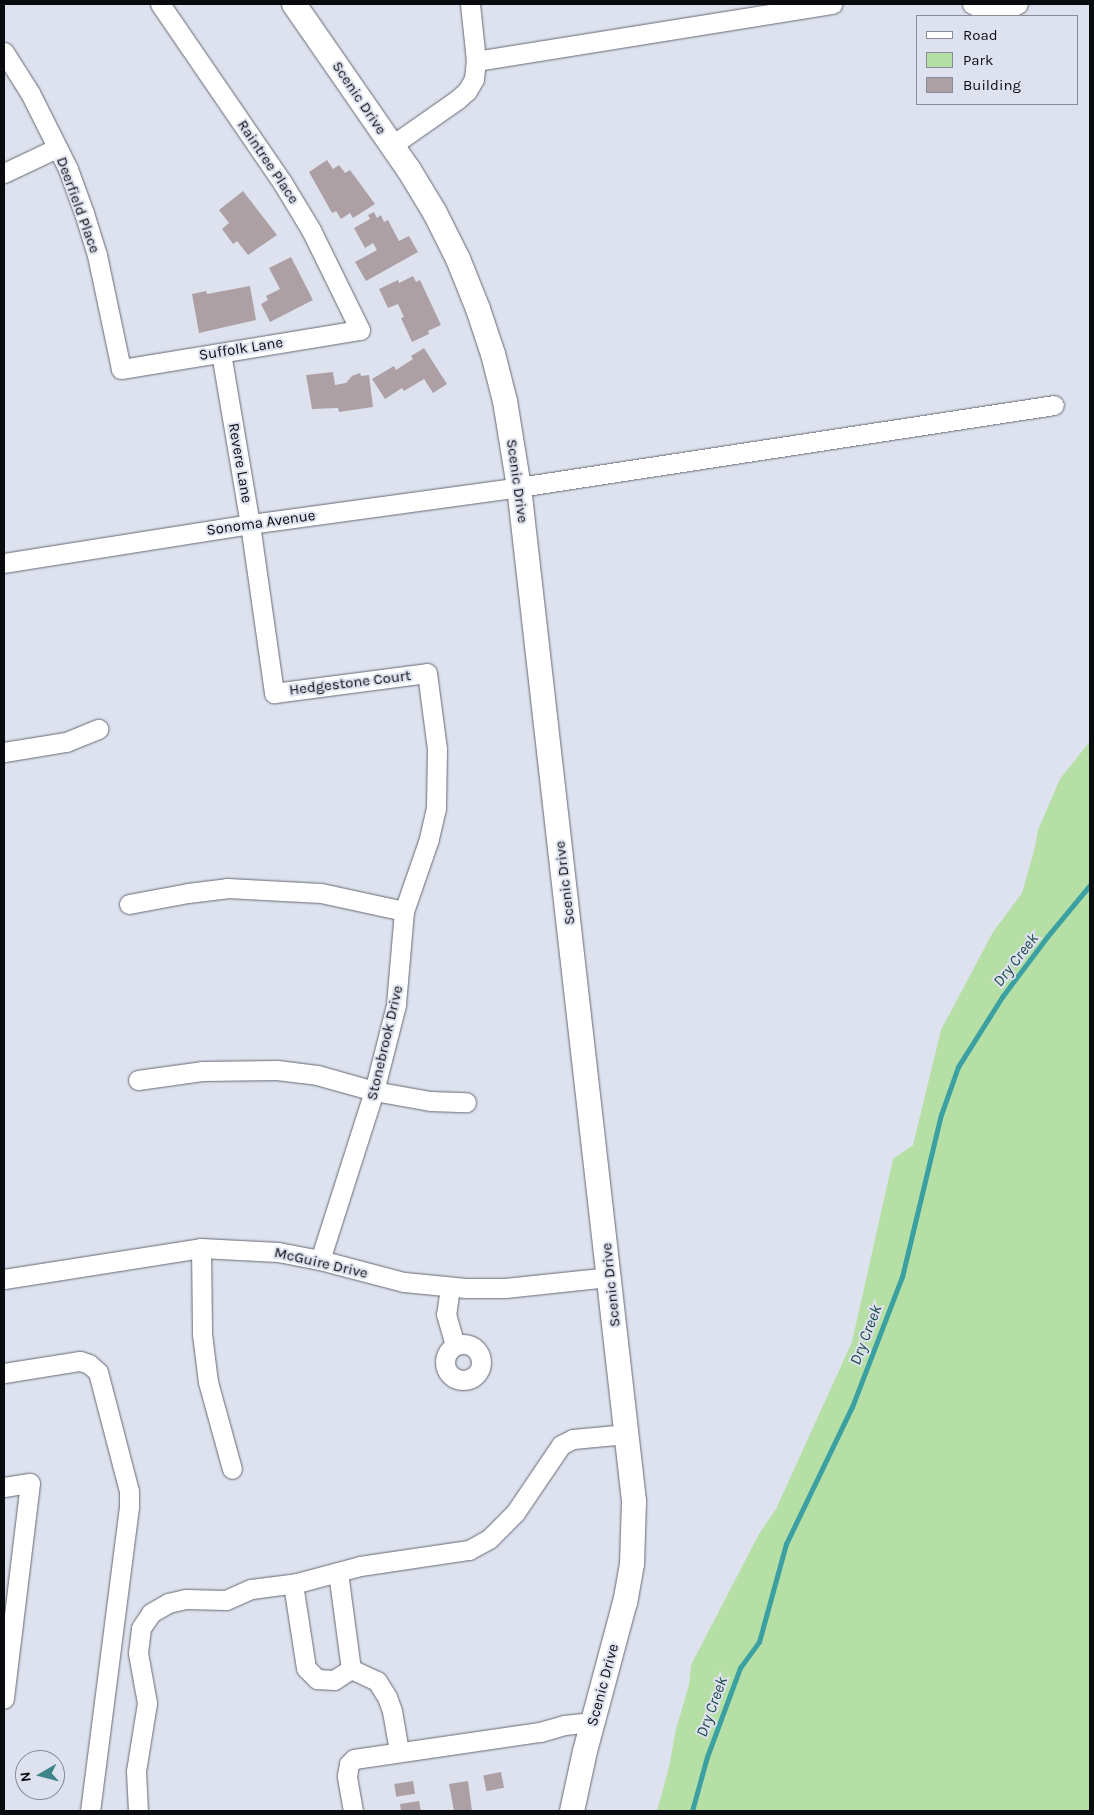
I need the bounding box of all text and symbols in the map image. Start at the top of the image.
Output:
legend [916,15,1079,105]
text: Road [963,26,998,44]
text: Park [963,51,993,69]
street label: Scenic Drive [328,58,390,138]
text: Building [963,76,1021,94]
street label: Raintree Place [233,117,303,207]
street label: Deerfield Place [52,155,104,255]
street label: Suffolk Lane [198,333,284,365]
street label: Revere Lane [224,422,256,504]
street label: Scenic Drive [502,438,532,524]
street label: Sonoma Avenue [205,506,317,540]
street label: Hedgestone Court [288,667,412,699]
street label: Scenic Drive [551,840,579,926]
water label: Dry Creek [989,929,1043,991]
street label: Stonebrook Drive [363,984,407,1102]
street label: Scenic Drive [598,1242,624,1328]
street label: McGuire Drive [273,1244,369,1282]
water label: Dry Creek [846,1302,886,1368]
street label: Scenic Drive [583,1642,623,1728]
water label: Dry Creek [692,1674,732,1740]
north arrow [15,1750,65,1800]
text: N [17,1771,35,1783]

